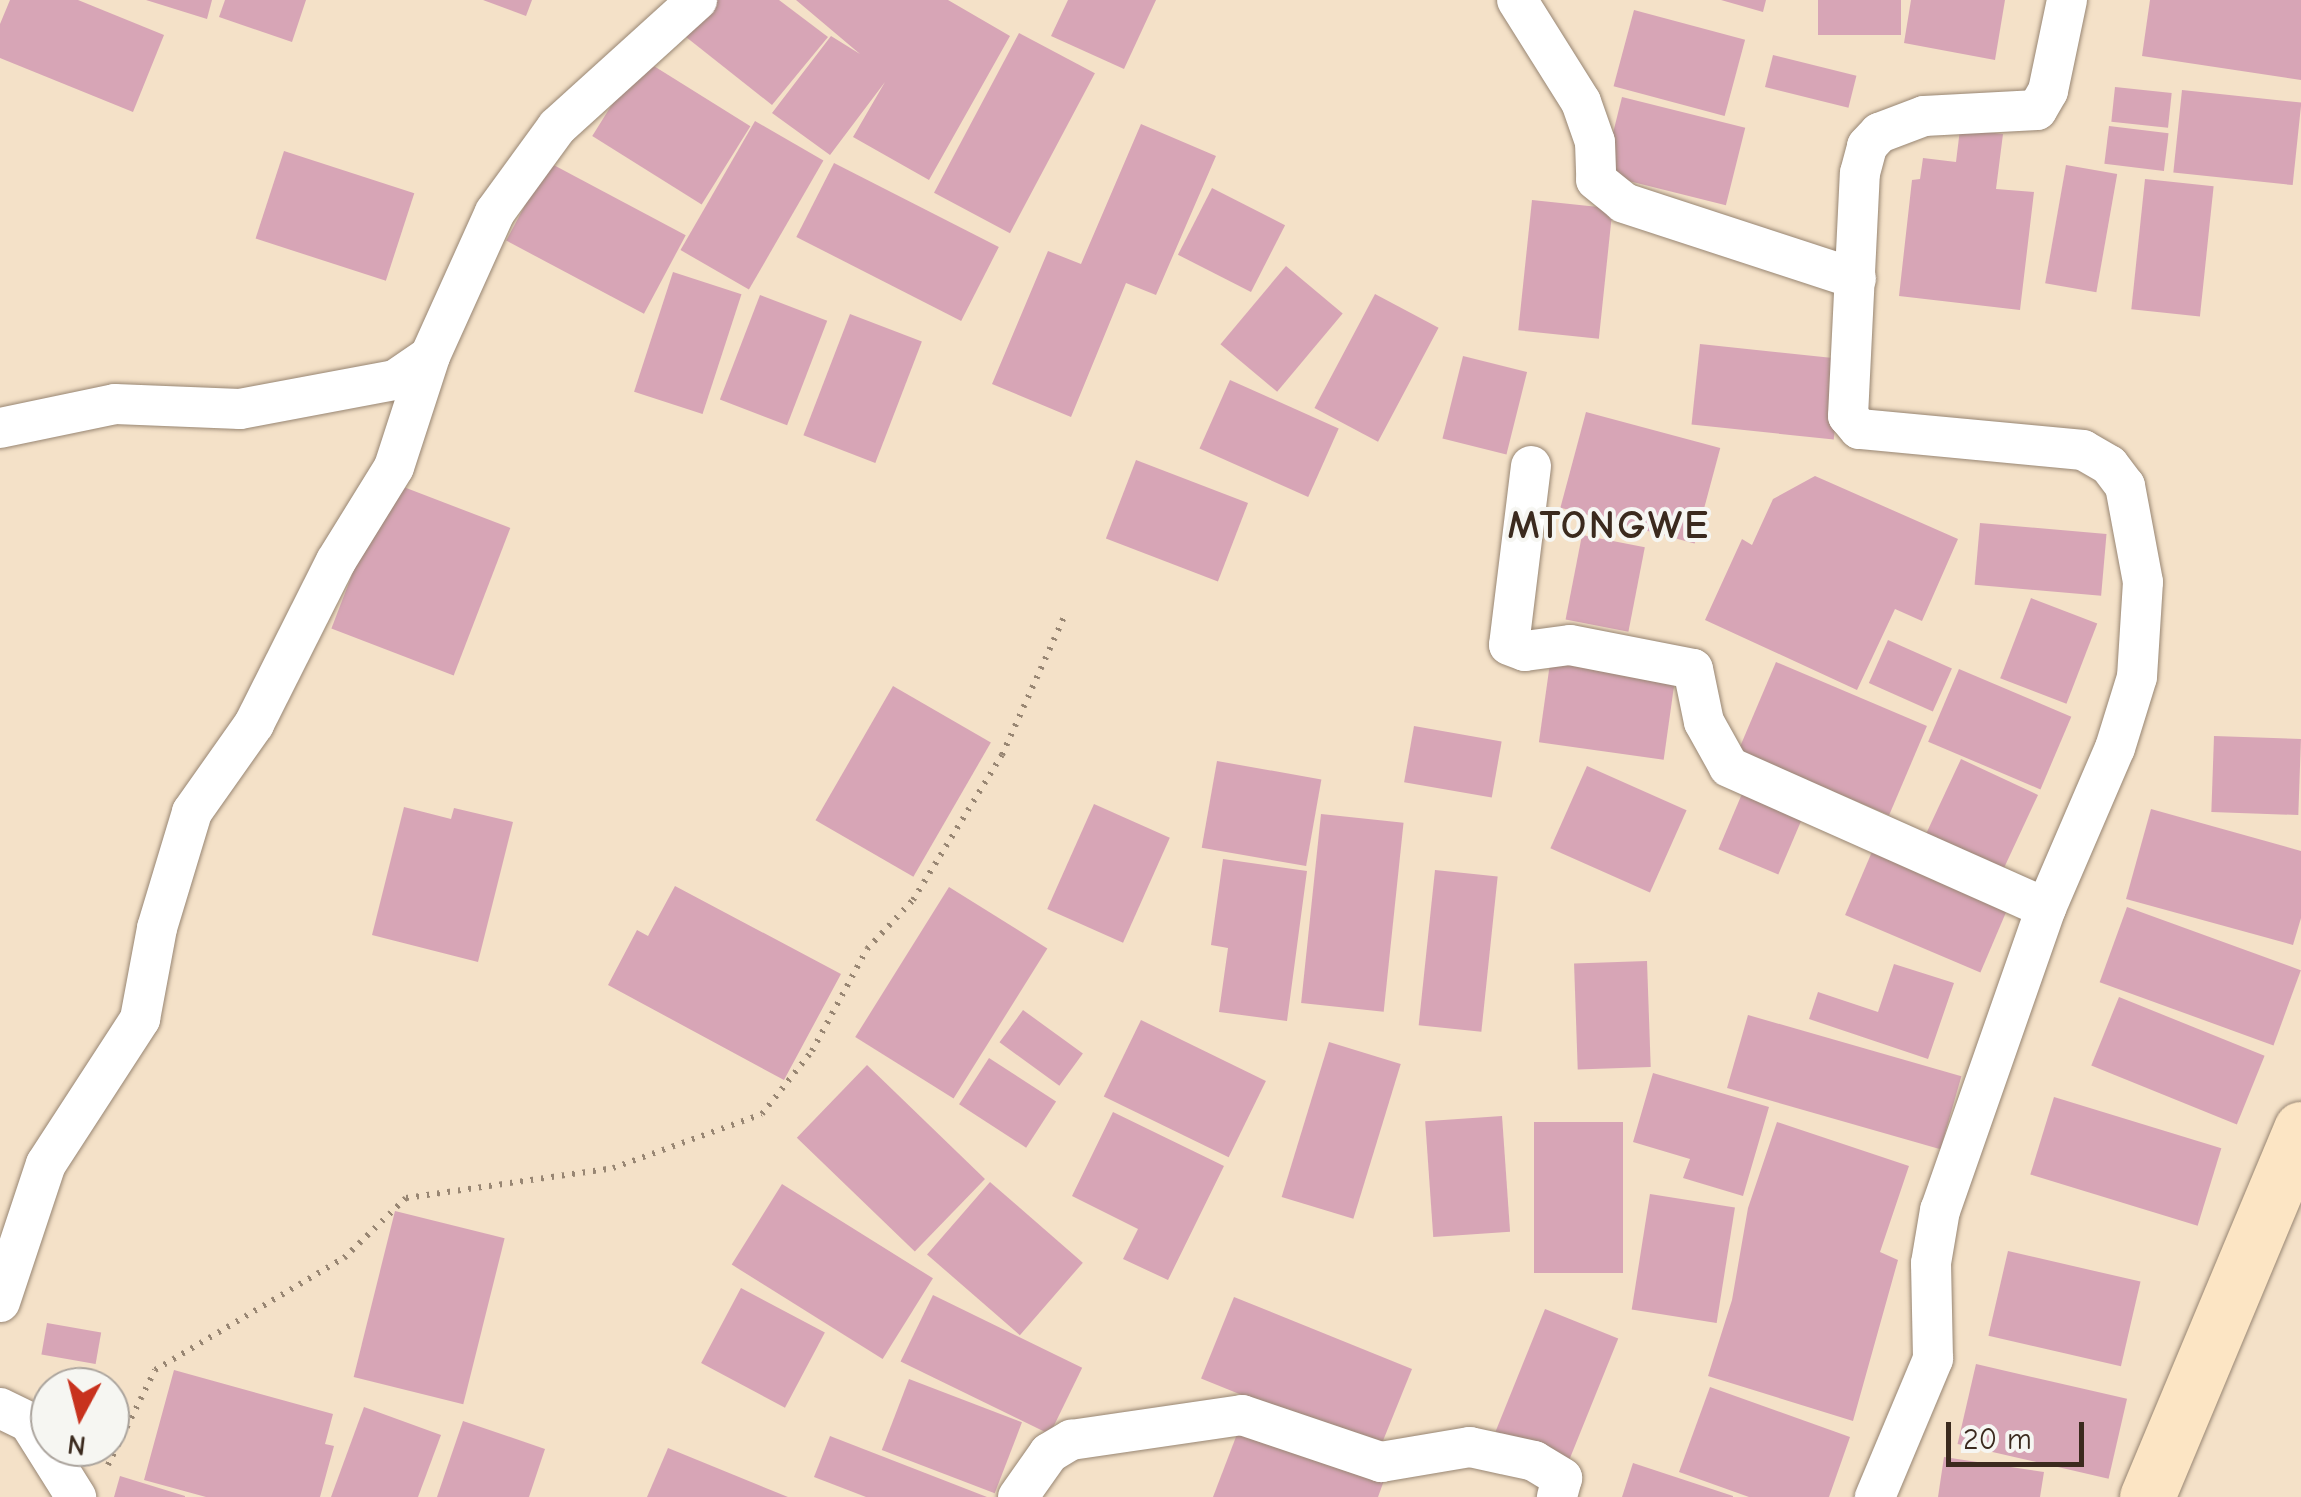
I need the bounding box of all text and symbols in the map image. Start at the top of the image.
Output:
district label: MTONGWE [1507,501,1711,549]
north arrow [30,1367,130,1467]
scale bar [1951,1402,2088,1464]
text: 20 m [1963,1422,2032,1457]
text: N [66,1428,88,1462]

